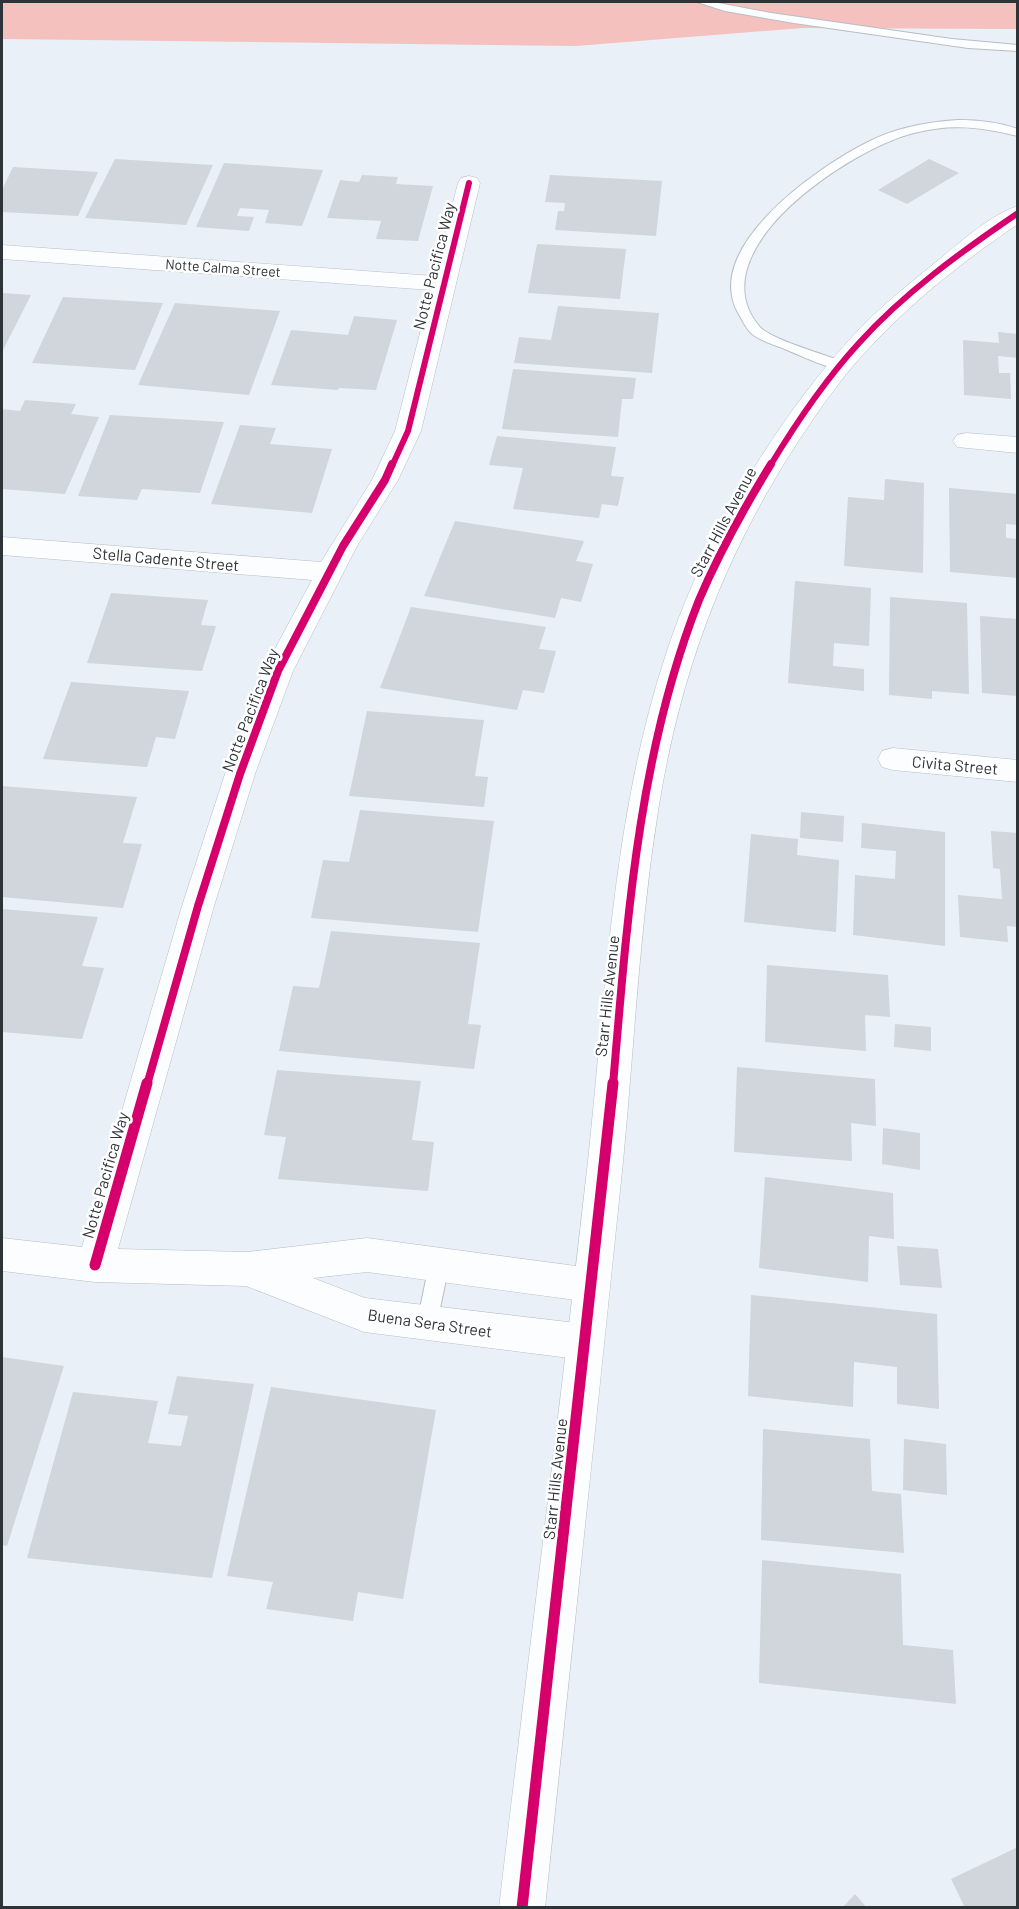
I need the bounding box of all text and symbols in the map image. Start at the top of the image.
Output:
street label: Notte Pacifica Way [408,200,459,332]
street label: Notte Calma Street [165,255,281,280]
street label: Starr Hills Avenue [686,464,760,580]
street label: Stella Cadente Street [92,543,240,574]
street label: Notte Pacifica Way [217,645,282,774]
street label: Civita Street [911,751,999,778]
street label: Starr Hills Avenue [591,934,622,1058]
street label: Notte Pacifica Way [77,1109,132,1240]
street label: Buena Sera Street [367,1304,494,1341]
street label: Starr Hills Avenue [539,1417,570,1541]

